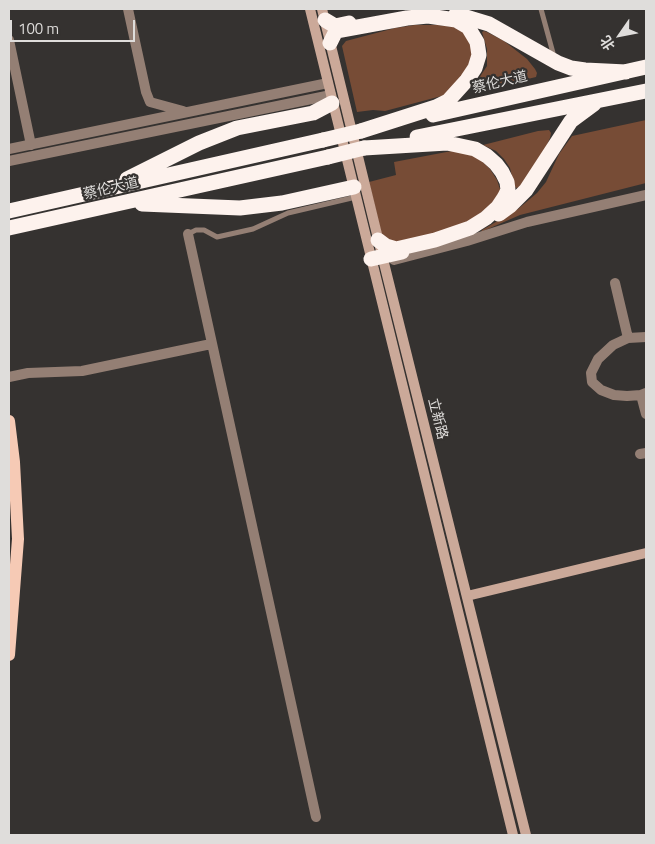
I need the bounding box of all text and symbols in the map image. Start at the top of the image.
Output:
scale bar [12,10,138,42]
north arrow [595,10,645,60]
text: 100 m [18,17,59,40]
text: 北 [594,32,620,55]
street label: 蔡伦大道 [471,69,529,97]
street label: 蔡伦大道 [82,175,140,203]
street label: 立新路 [424,397,450,441]

